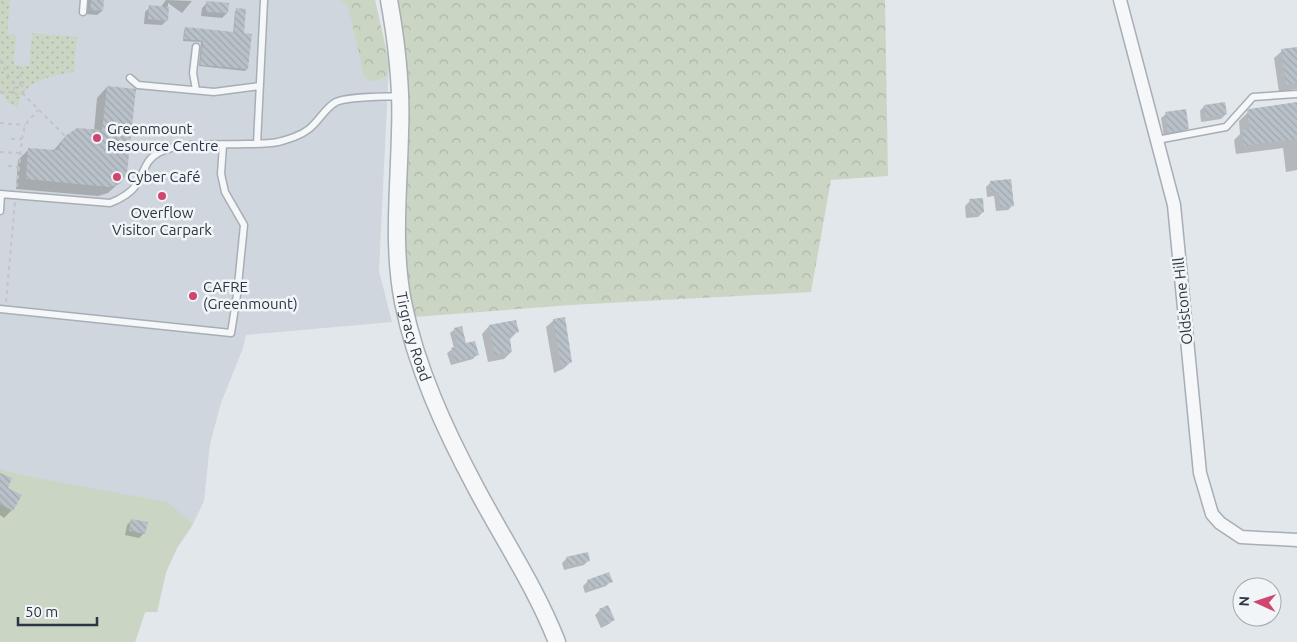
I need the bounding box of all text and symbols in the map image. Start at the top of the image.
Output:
place label: Greenmount Resource Centre [107,120,219,154]
marker: Greenmount Resource Centre [91,132,103,144]
place label: Cyber Café [127,168,201,185]
marker: Cyber Café [111,171,123,183]
marker: Overflow Visitor Carpark [156,190,168,202]
place label: Overflow Visitor Carpark [112,204,212,238]
street label: Oldstone Hill [1169,256,1196,346]
place label: CAFRE (Greenmount) [203,278,298,312]
marker: CAFRE (Greenmount) [187,290,199,302]
street label: Tirgracy Road [393,290,435,383]
north arrow [1232,577,1282,627]
scale bar [18,594,96,626]
text: N [1236,596,1252,607]
text: 50 m [25,603,58,620]

